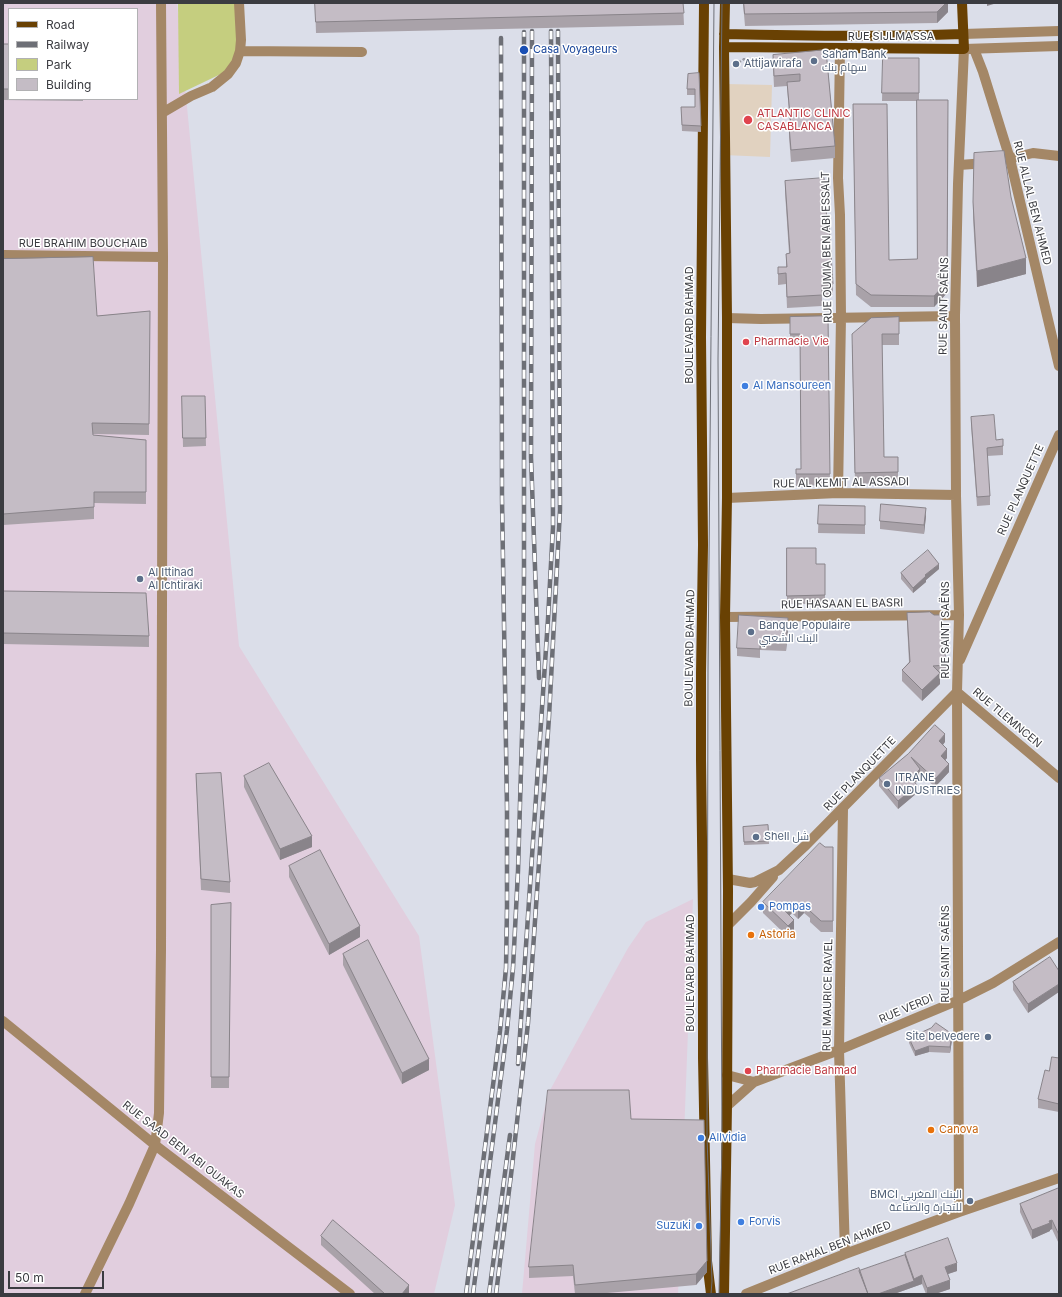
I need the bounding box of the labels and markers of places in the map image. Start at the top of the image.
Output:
place label: Casa Voyageurs [533,43,618,57]
marker: Casa Voyageurs [518,44,530,56]
place label: Saham Bank سهام بنك [822,48,887,74]
marker: Saham Bank سهام بنك [809,56,819,66]
place label: Attijawirafa [744,57,802,71]
marker: Attijawirafa [731,59,741,69]
place label: ATLANTIC CLINIC CASABLANCA [757,107,851,133]
marker: ATLANTIC CLINIC CASABLANCA [742,114,754,126]
place label: Pharmacie Vie [754,335,829,349]
marker: Pharmacie Vie [741,337,751,347]
place label: Al Mansoureen [753,379,831,393]
marker: Al Mansoureen [740,381,750,391]
place label: Al Ittihad Al Ichtiraki [148,566,202,592]
marker: Al Ittihad Al Ichtiraki [135,574,145,584]
place label: Banque Populaire البنك الشعبي [759,619,850,645]
marker: Banque Populaire البنك الشعبي [746,627,756,637]
place label: ITRANE INDUSTRIES [895,771,960,797]
marker: ITRANE INDUSTRIES [882,779,892,789]
place label: Shell شل [764,830,809,844]
marker: Shell شل [751,832,761,842]
place label: Pompas [769,900,811,914]
marker: Pompas [756,902,766,912]
place label: Astoria [759,928,796,942]
marker: Astoria [746,930,756,940]
place label: Site belvedere [906,1030,980,1044]
marker: Site belvedere [983,1032,993,1042]
place label: Pharmacie Bahmad [756,1064,857,1078]
marker: Pharmacie Bahmad [743,1066,753,1076]
place label: Canova [939,1123,978,1137]
marker: Canova [926,1125,936,1135]
place label: Allvidia [709,1131,746,1145]
marker: Allvidia [696,1133,706,1143]
place label: BMCI البنك المغربي للتجارة والصناعة [870,1188,962,1214]
marker: BMCI البنك المغربي للتجارة والصناعة [965,1196,975,1206]
place label: Forvis [749,1215,781,1229]
marker: Forvis [736,1217,746,1227]
place label: Suzuki [656,1219,691,1233]
marker: Suzuki [694,1221,704,1231]

